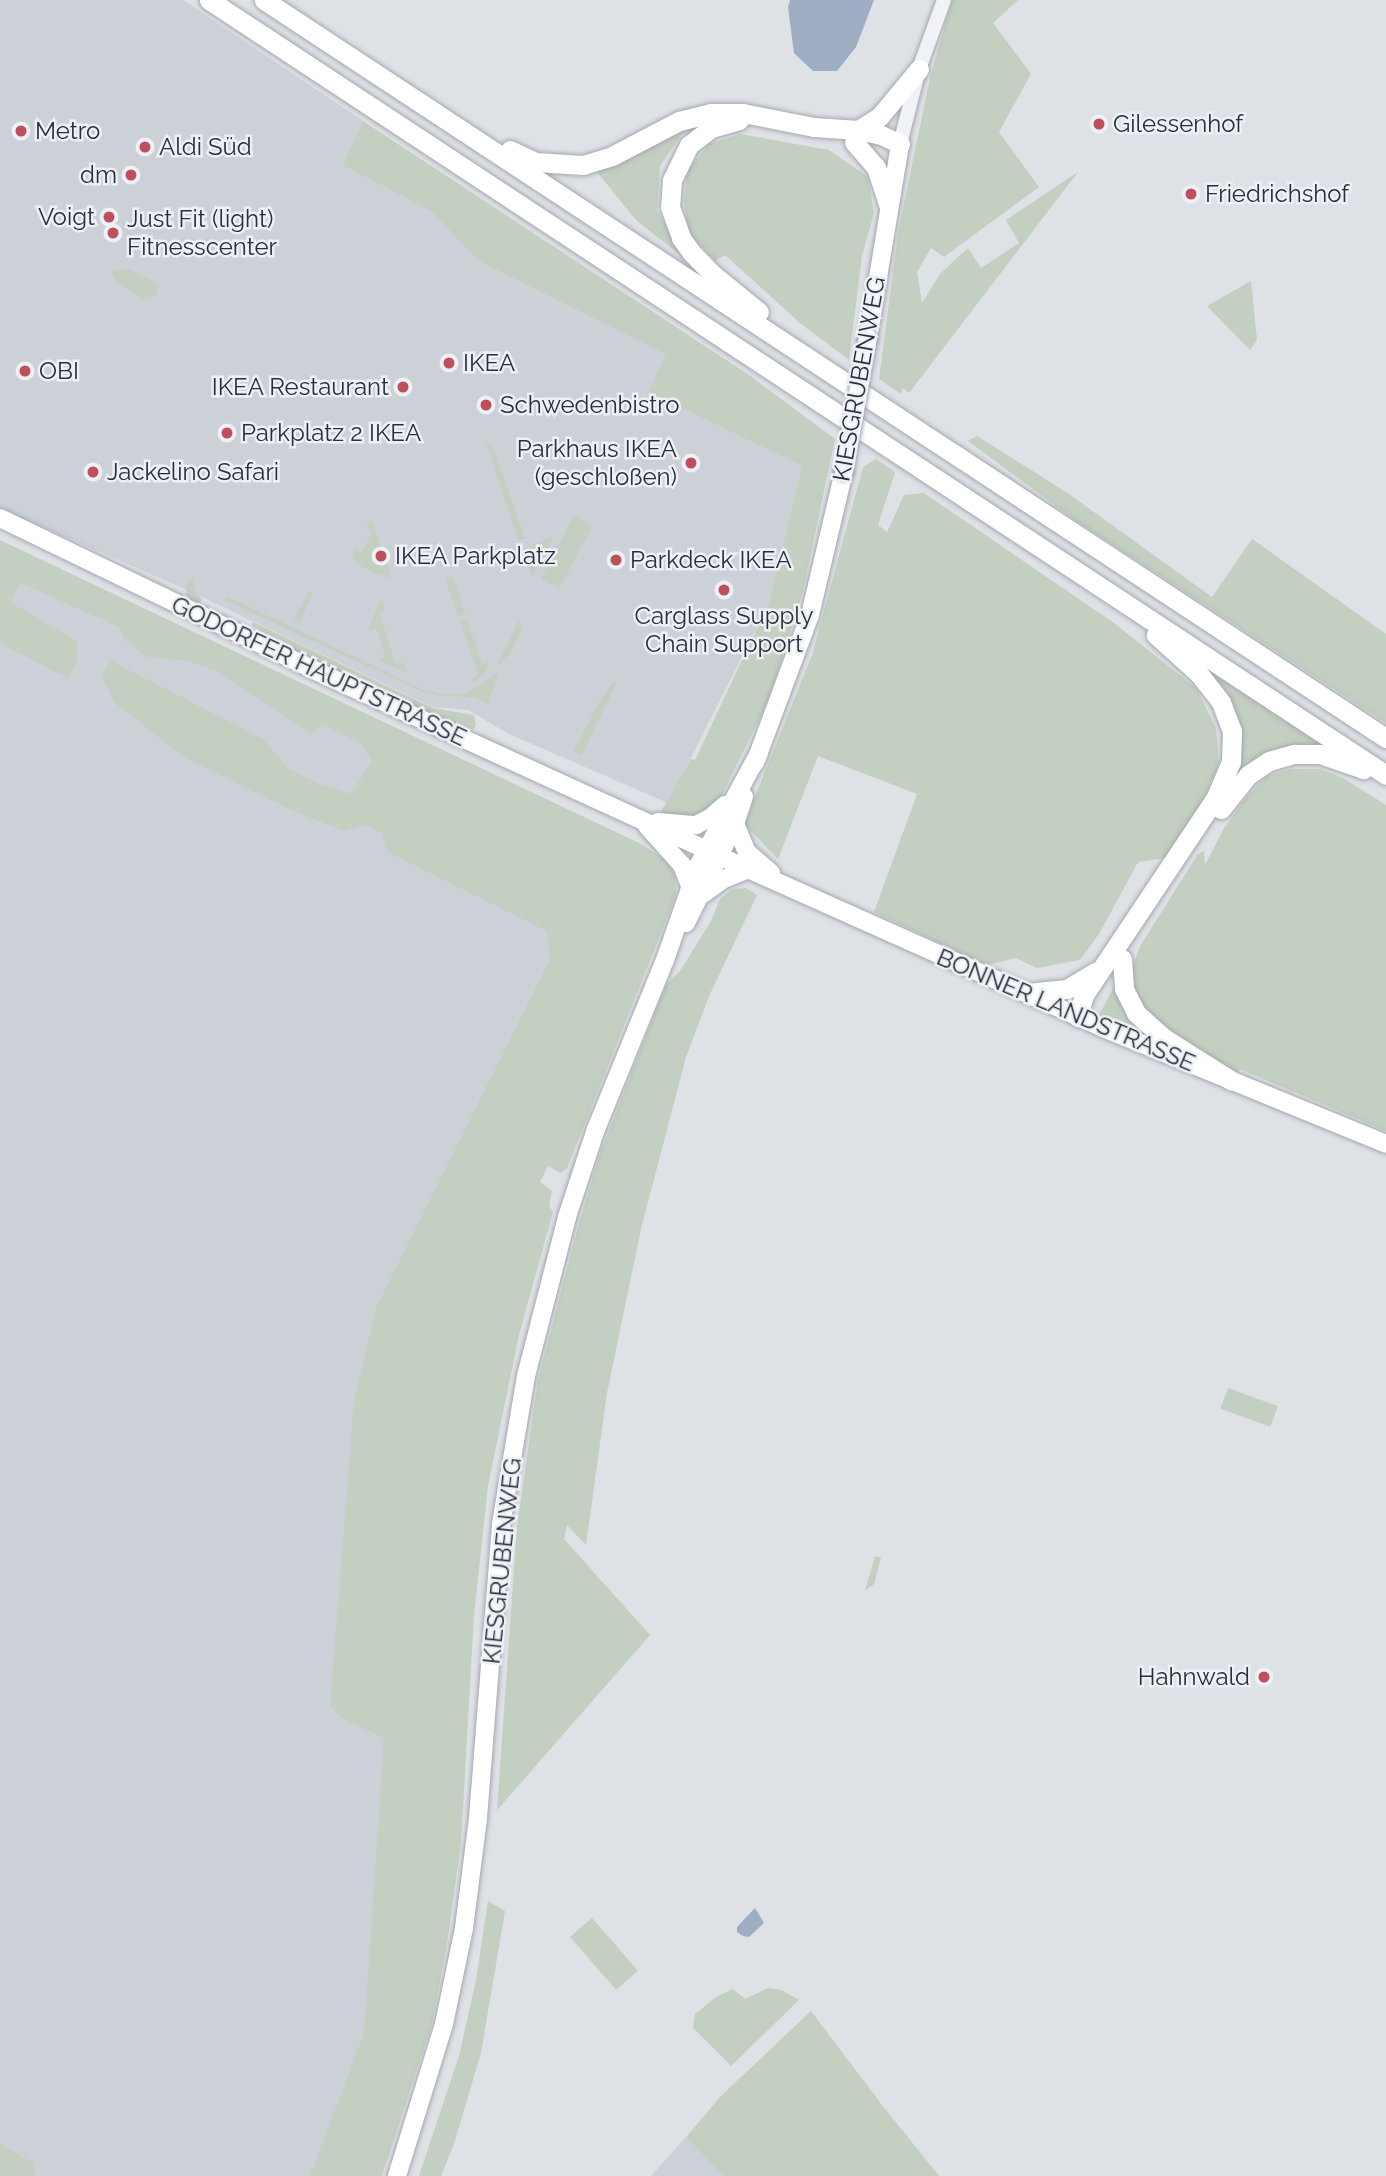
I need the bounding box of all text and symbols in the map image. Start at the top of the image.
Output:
place label: Gilessenhof [1113,110,1243,138]
marker: Gilessenhof [1091,116,1107,132]
place label: Metro [35,117,100,145]
marker: Metro [13,123,29,139]
place label: Aldi Süd [159,133,252,161]
marker: Aldi Süd [137,139,153,155]
place label: dm [80,161,117,189]
marker: dm [123,167,139,183]
place label: Friedrichshof [1205,180,1349,208]
marker: Friedrichshof [1183,186,1199,202]
place label: Voigt [38,203,95,231]
place label: Just Fit (light) Fitnesscenter [127,205,277,261]
marker: Voigt [101,209,117,225]
marker: Just Fit (light) Fitnesscenter [105,225,121,241]
street label: KIESGRUBENWEG [827,275,891,483]
place label: IKEA [463,349,515,377]
marker: IKEA [441,355,457,371]
place label: OBI [39,357,79,385]
marker: OBI [17,363,33,379]
place label: IKEA Restaurant [211,373,389,401]
marker: IKEA Restaurant [395,379,411,395]
place label: Schwedenbistro [500,391,680,419]
marker: Schwedenbistro [478,397,494,413]
place label: Parkplatz 2 IKEA [241,419,421,447]
marker: Parkplatz 2 IKEA [219,425,235,441]
place label: Parkhaus IKEA (geschloßen) [517,435,677,491]
marker: Parkhaus IKEA (geschloßen) [683,455,699,471]
place label: Jackelino Safari [107,458,279,486]
marker: Jackelino Safari [85,464,101,480]
place label: IKEA Parkplatz [395,542,557,570]
place label: Parkdeck IKEA [630,546,792,574]
marker: IKEA Parkplatz [373,548,389,564]
marker: Parkdeck IKEA [608,552,624,568]
marker: Carglass Supply Chain Support [716,582,732,598]
street label: GODORFER HAUPTSTRASSE [167,590,471,752]
place label: Carglass Supply Chain Support [635,602,813,658]
street label: BONNER LANDSTRASSE [932,942,1200,1078]
street label: KIESGRUBENWEG [477,1456,527,1666]
place label: Hahnwald [1138,1663,1250,1691]
marker: Hahnwald [1256,1669,1272,1685]

